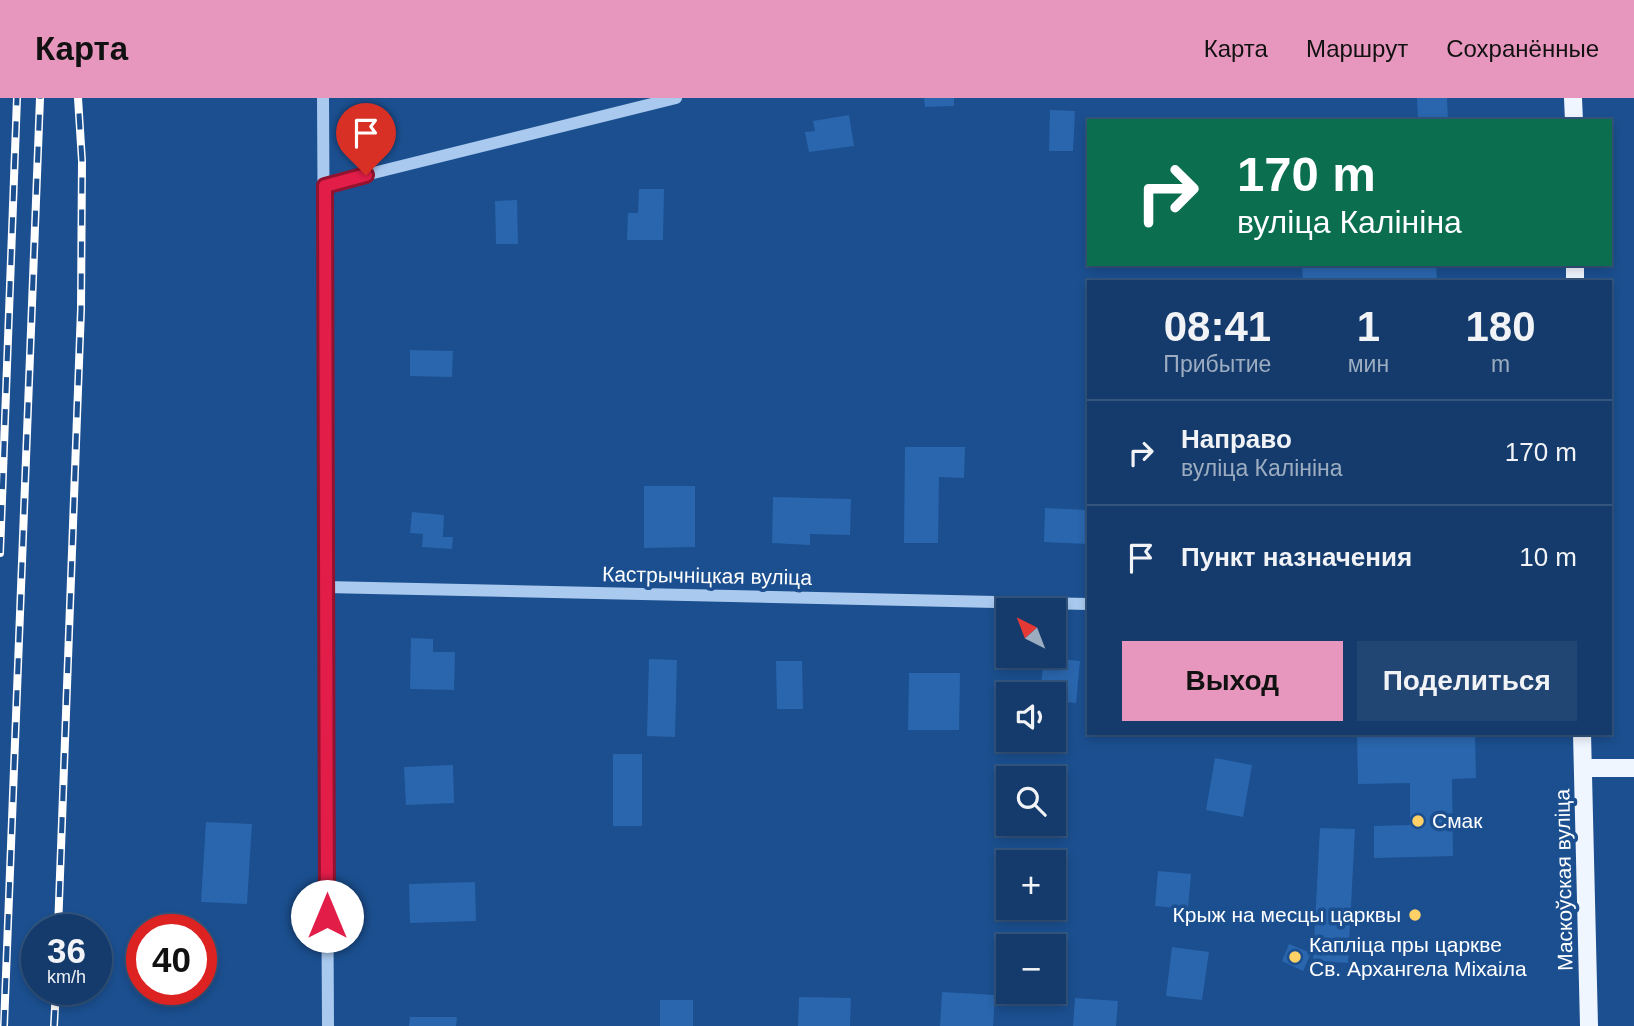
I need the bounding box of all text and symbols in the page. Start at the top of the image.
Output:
text: Карта [35,30,128,67]
text: Карта [1204,35,1268,62]
text: Маршрут [1306,35,1408,62]
text: Сохранённые [1446,35,1599,62]
pin [336,103,396,175]
icon: arrive [347,114,385,152]
icon: right [1122,147,1213,238]
text: 170 m [1237,147,1376,201]
text: вуліца Калініна [1237,204,1462,240]
text: 08:41 [1164,303,1271,350]
text: 1 [1357,303,1380,350]
text: 180 [1466,303,1536,350]
text: Прибытие [1163,351,1271,377]
text: мин [1348,351,1389,377]
text: m [1491,351,1510,377]
text: Направо [1181,424,1292,454]
icon: right [1122,434,1160,472]
text: 170 m [1505,437,1577,467]
text: вуліца Калініна [1181,455,1343,481]
icon: arrive [1122,539,1160,577]
text: Пункт назначения [1181,542,1412,572]
text: 10 m [1519,542,1577,572]
street label: Кастрычніцкая вуліца [602,562,812,589]
north arrow [996,598,1066,668]
map controls [996,598,1066,1004]
button: Выход [1122,641,1343,721]
button: Поделиться [1357,641,1577,721]
button: sound [996,682,1066,752]
button: search [996,766,1066,836]
street label: Маскоўская вуліца [1550,789,1577,971]
place label: Смак [1432,809,1483,832]
marker: Смак [1410,813,1426,829]
button: + [996,850,1066,920]
position arrow [290,879,364,953]
place label: Крыж на месцы царквы [1173,903,1401,926]
marker: Крыж на месцы царквы [1407,907,1423,923]
speed limit sign: 40 [126,914,217,1005]
text: 36 [47,931,86,970]
place label: Капліца пры царкве Св. Архангела Міхаіла [1309,933,1527,980]
button: − [996,934,1066,1004]
marker: Капліца пры царкве Св. Архангела Міхаіла [1287,949,1303,965]
text: km/h [47,967,86,987]

